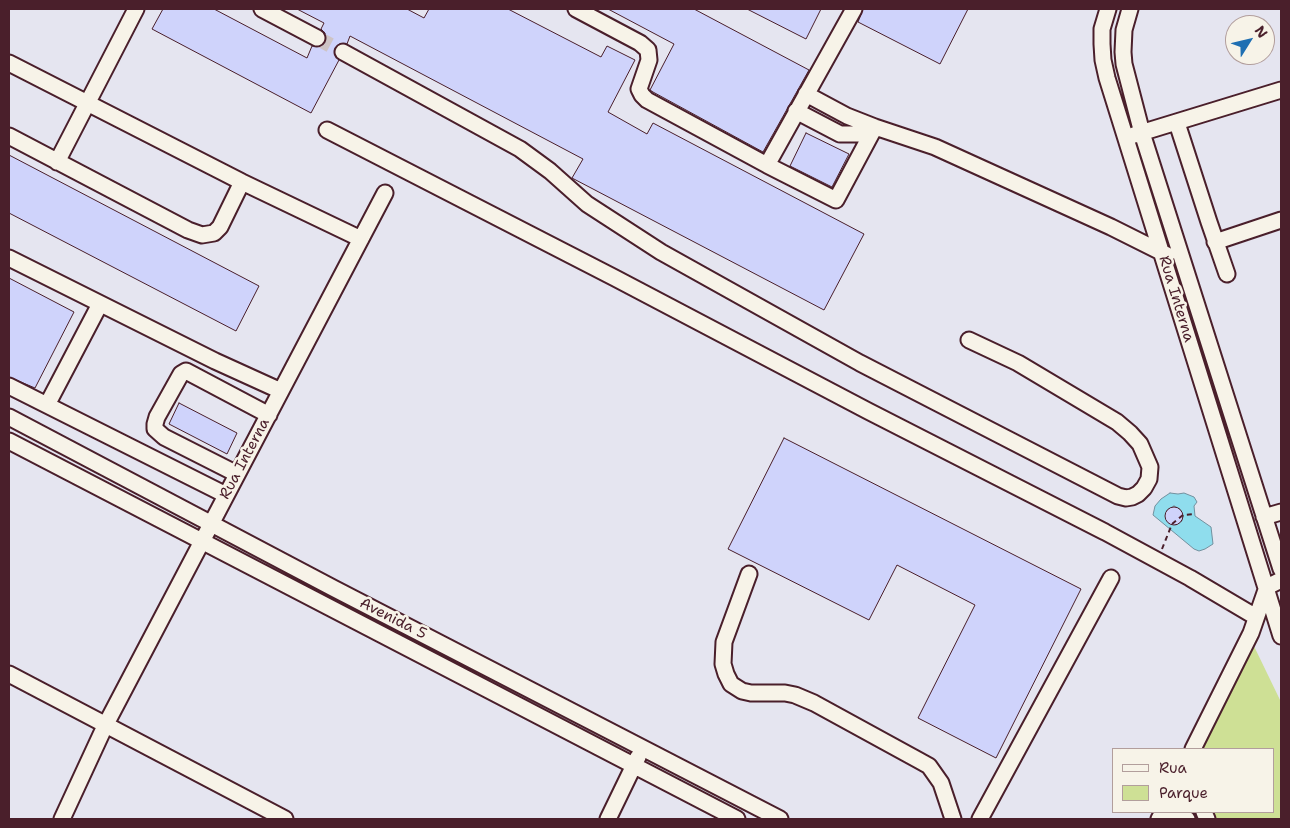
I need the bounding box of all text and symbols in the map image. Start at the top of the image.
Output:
north arrow [1225,15,1275,65]
text: N [1251,22,1272,42]
street label: Rua Interna [1154,254,1198,344]
street label: Rua Interna [216,415,274,503]
street label: Avenida 5 [356,594,430,644]
legend [1112,748,1275,813]
text: Rua [1159,758,1187,778]
text: Parque [1159,783,1208,803]

